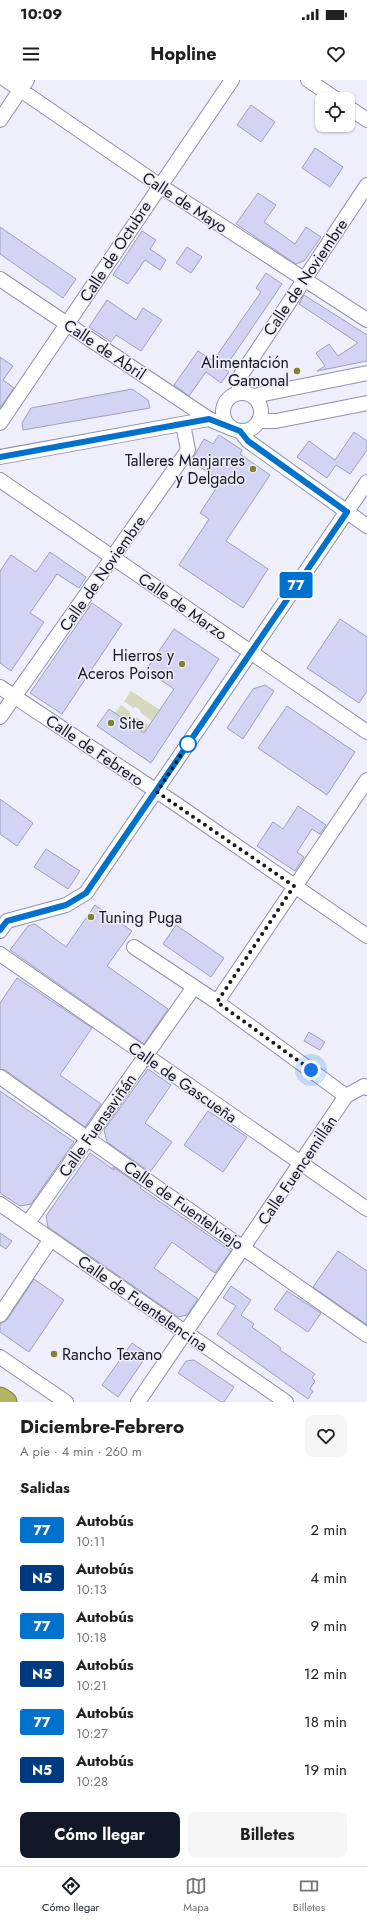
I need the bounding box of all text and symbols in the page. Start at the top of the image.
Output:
text: 10:09 [20,3,62,25]
text: Hopline [150,41,217,67]
icon: menu [20,43,42,65]
icon: heart [325,43,347,65]
map controls [315,92,355,132]
button: locate [315,92,355,132]
street label: Calle de Mayo [138,166,232,239]
street label: Calle de Octubre [74,196,157,306]
street label: Calle de Noviembre [258,214,353,340]
street label: Calle de Abril [59,314,150,385]
place label: Alimentación Gamonal [201,351,289,392]
marker: Alimentación Gamonal [292,366,302,376]
place label: Talleres Manjarres y Delgado [125,449,245,490]
marker: Talleres Manjarres y Delgado [248,464,258,474]
street label: Calle de Noviembre [54,511,151,636]
street label: Calle de Marzo [134,567,232,646]
line badge: 77 [278,572,314,598]
text: 77 [288,575,304,595]
place label: Hierros y Aceros Poison [78,644,175,685]
marker: Hierros y Aceros Poison [177,659,187,669]
street label: Calle de Febrero [41,709,148,792]
place label: Site [119,712,144,735]
marker: Site [106,718,116,728]
unlabelled marker [179,735,197,753]
place label: Tuning Puga [99,906,182,929]
marker: Tuning Puga [86,912,96,922]
street label: Calle de Gascueña [124,1036,242,1129]
your location [301,1060,321,1080]
street label: Calle Fuensaviñán [53,1069,142,1182]
street label: Calle Fuencemillán [252,1111,343,1230]
street label: Calle de Fuentelviejo [119,1155,249,1256]
street label: Calle de Fuentelencina [73,1250,212,1357]
place label: Rancho Texano [62,1343,162,1366]
marker: Rancho Texano [49,1349,59,1359]
text: Diciembre-Febrero [20,1413,184,1440]
button: heart [305,1415,347,1457]
text: A pie · 4 min · 260 m [20,1442,142,1461]
text: Salidas [20,1477,70,1499]
text: Autobús [76,1510,134,1532]
text: 2 min [310,1519,347,1541]
text: 77 [34,1520,50,1540]
text: 10:11 [76,1532,105,1551]
text: Autobús [76,1558,134,1580]
text: 4 min [310,1567,347,1589]
text: N5 [32,1568,52,1588]
text: 10:13 [76,1580,107,1599]
text: Autobús [76,1606,134,1628]
text: 9 min [310,1615,347,1637]
text: 77 [34,1616,50,1636]
text: 10:18 [76,1628,107,1647]
text: Autobús [76,1654,134,1676]
text: 12 min [304,1663,347,1685]
text: N5 [32,1664,52,1684]
text: 10:21 [76,1676,107,1695]
text: Autobús [76,1702,134,1724]
text: 18 min [304,1711,347,1733]
text: 77 [34,1712,50,1732]
text: 10:27 [76,1724,108,1743]
text: Autobús [76,1750,134,1772]
text: 19 min [304,1759,347,1781]
text: N5 [32,1760,52,1780]
text: 10:28 [76,1772,108,1791]
button: Cómo llegar [20,1812,180,1858]
button: Billetes [188,1812,347,1858]
tab: Cómo llegar [42,1875,99,1915]
tab: Mapa [183,1875,209,1915]
tab: Billetes [293,1875,325,1915]

